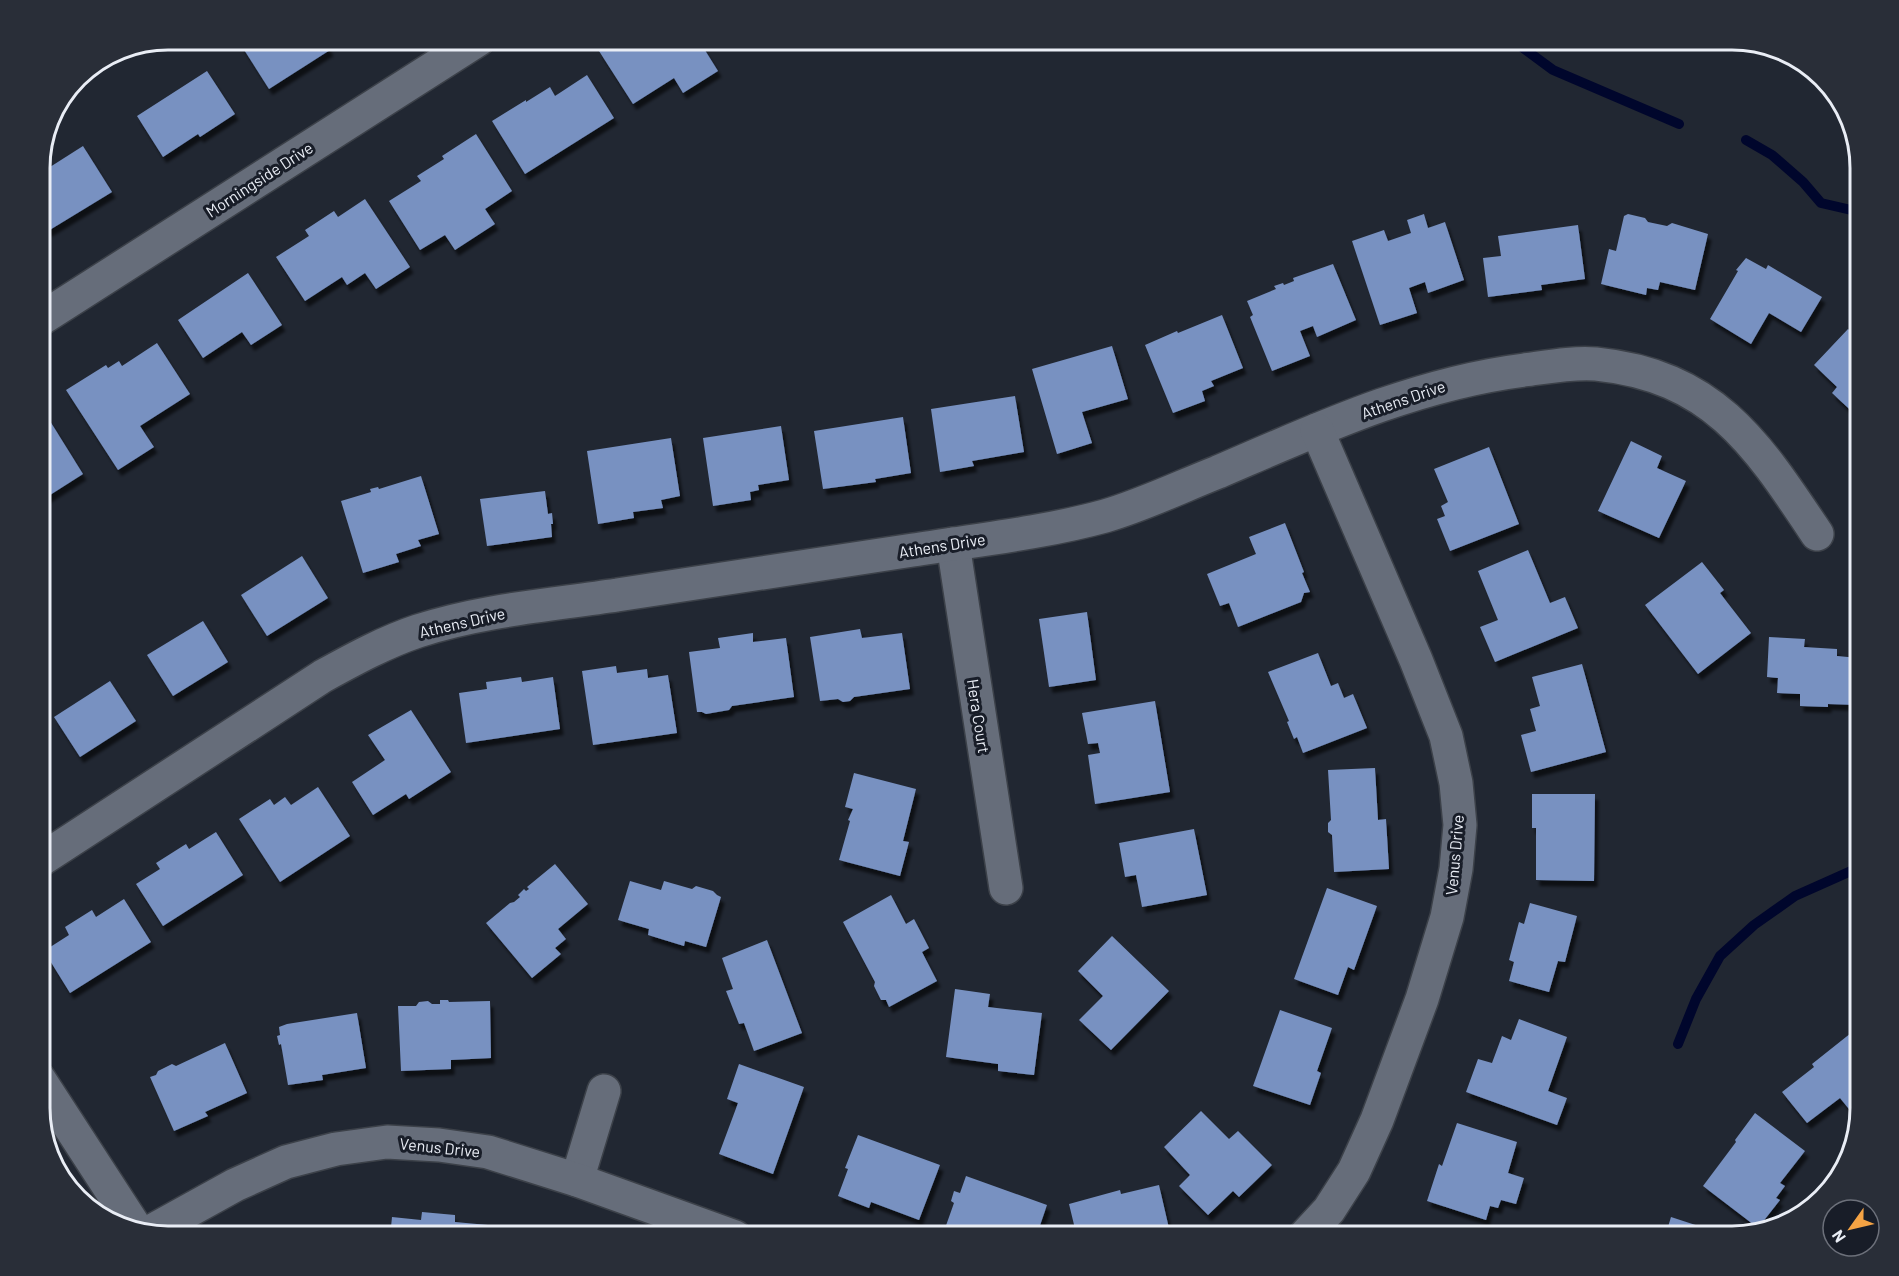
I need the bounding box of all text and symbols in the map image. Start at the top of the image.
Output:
street label: Morningside Drive [202,137,316,221]
street label: Athens Drive [1359,376,1447,422]
street label: Athens Drive [897,529,987,561]
street label: Athens Drive [417,603,507,641]
street label: Hera Court [964,677,994,755]
street label: Venus Drive [1441,814,1467,896]
street label: Venus Drive [399,1133,481,1161]
north arrow [1821,1198,1881,1258]
text: N [1827,1227,1849,1246]

